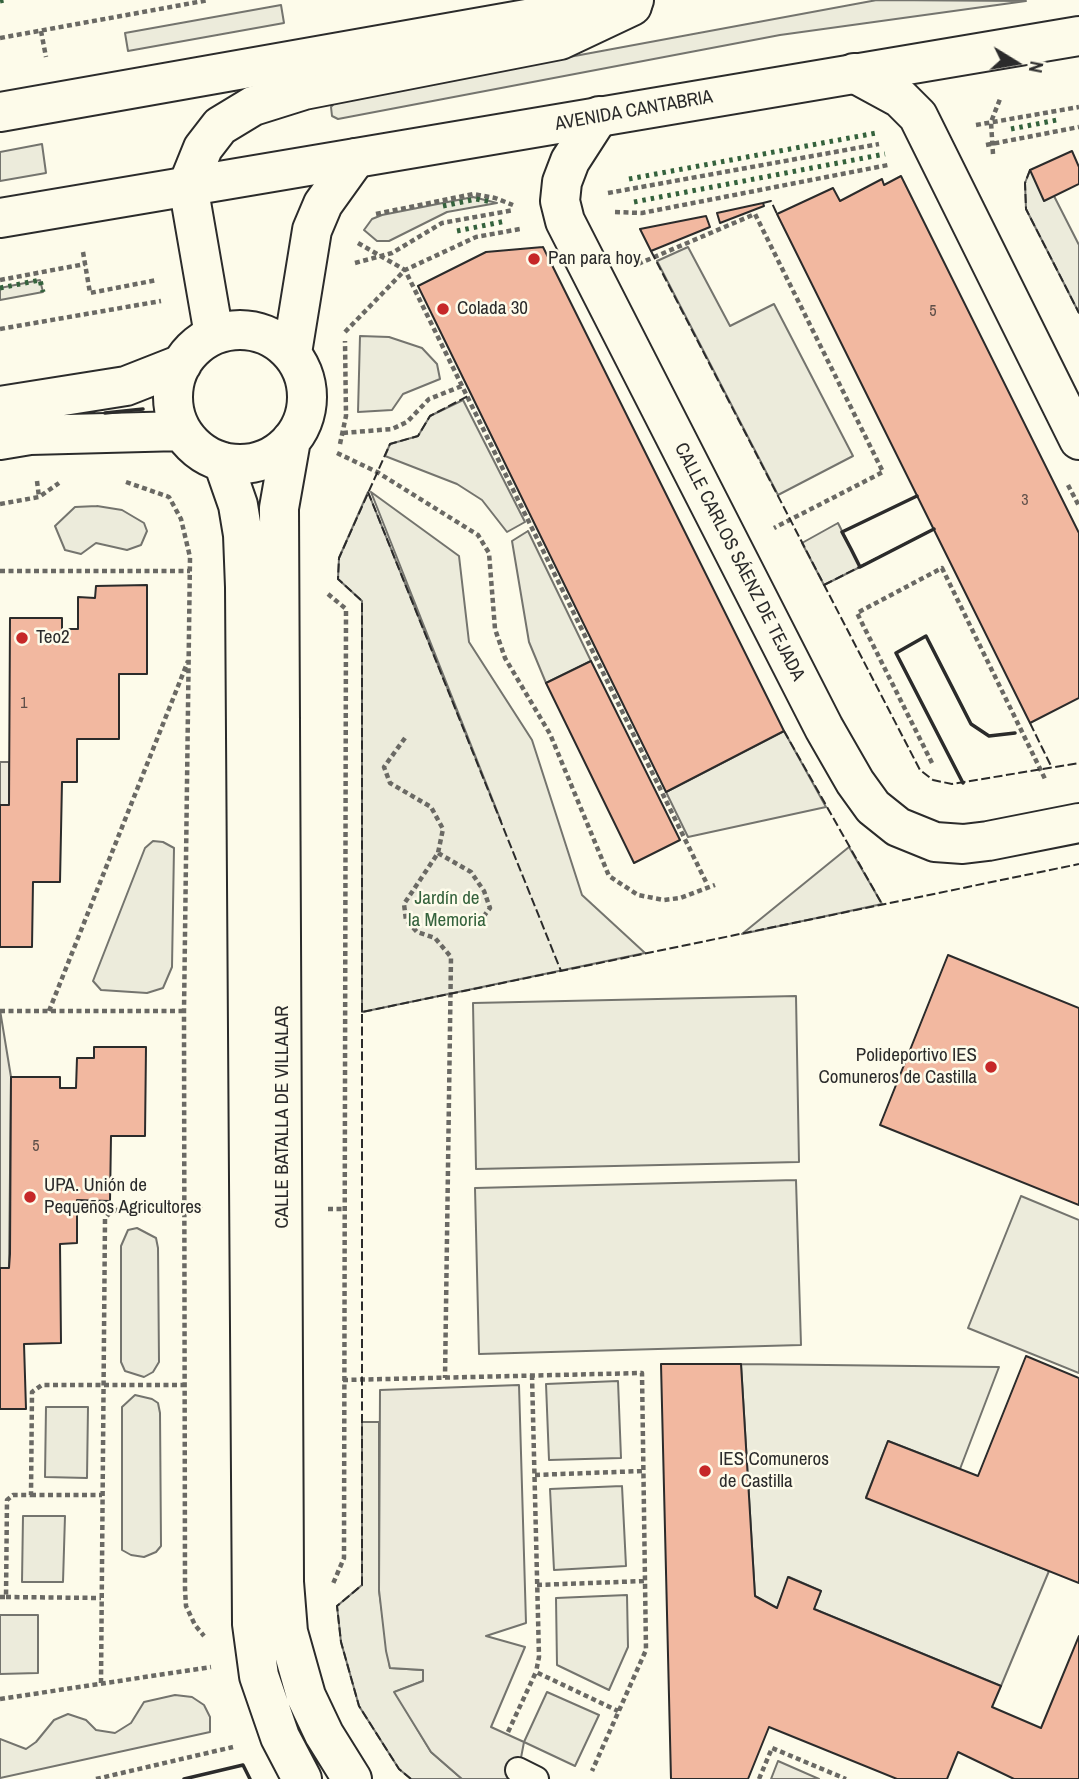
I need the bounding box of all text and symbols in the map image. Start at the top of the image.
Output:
north arrow [981,28,1051,98]
text: N [1023,59,1050,75]
street label: AVENIDA CANTABRIA [553,86,715,136]
place label: Pan para hoy [548,248,641,270]
marker: Pan para hoy [526,251,542,267]
place label: Colada 30 [457,298,528,320]
marker: Colada 30 [435,301,451,317]
house number: 5 [929,302,937,322]
street label: CALLE CARLOS SÁENZ DE TEJADA [669,439,809,685]
house number: 3 [1021,491,1029,511]
place label: Teo2 [36,627,70,649]
marker: Teo2 [14,630,30,646]
house number: 1 [20,694,28,714]
park label: Jardín de la Memoria [408,888,486,932]
street label: CALLE BATALLA DE VILLALAR [272,1006,294,1228]
place label: Polideportivo IES Comuneros de Castilla [819,1045,977,1089]
marker: Polideportivo IES Comuneros de Castilla [983,1059,999,1075]
house number: 5 [32,1137,40,1157]
place label: UPA. Unión de Pequeños Agricultores [44,1175,202,1219]
marker: UPA. Unión de Pequeños Agricultores [22,1189,38,1205]
place label: IES Comuneros de Castilla [719,1449,829,1493]
marker: IES Comuneros de Castilla [697,1463,713,1479]

